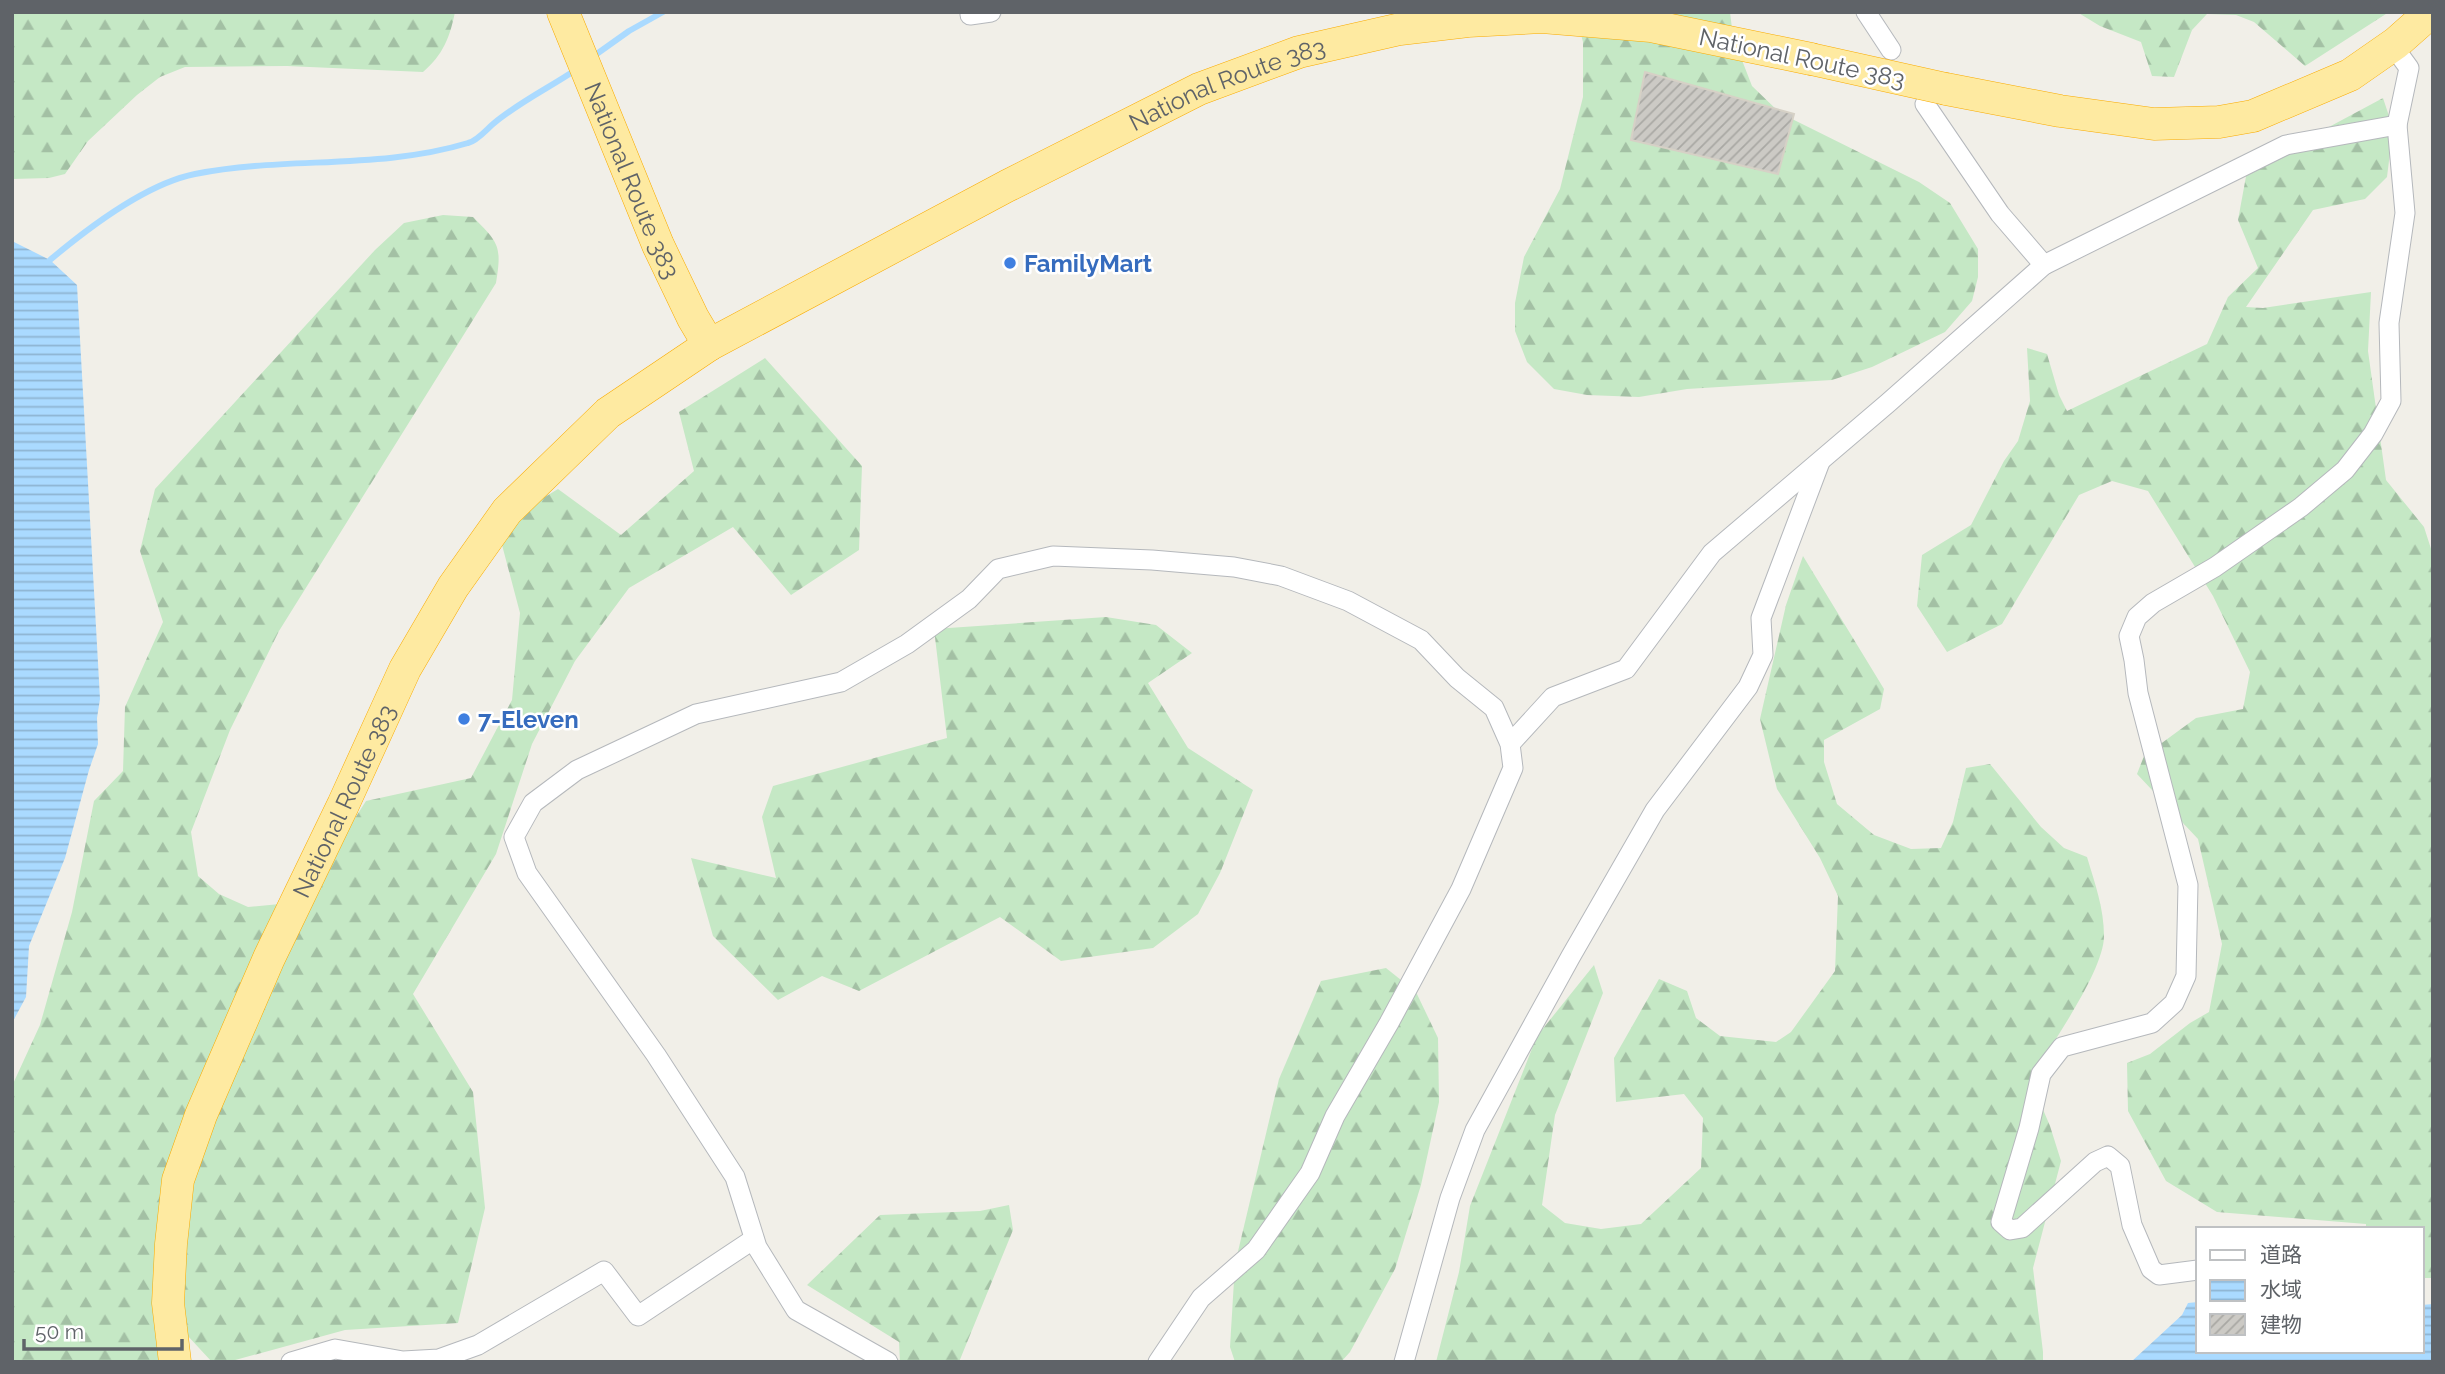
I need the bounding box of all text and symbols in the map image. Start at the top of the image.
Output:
street label: National Route 383 [1696,22,1908,94]
street label: National Route 383 [1124,32,1328,137]
street label: National Route 383 [579,78,686,283]
place label: FamilyMart [1024,249,1152,278]
marker: FamilyMart [1002,255,1018,271]
street label: National Route 383 [286,700,401,902]
place label: 7-Eleven [478,705,579,734]
marker: 7-Eleven [456,711,472,727]
legend [2196,1227,2424,1353]
text: 道路 [2260,1242,2302,1267]
text: 水域 [2260,1277,2302,1302]
scale bar [24,1308,182,1352]
text: 建物 [2260,1312,2302,1337]
text: 50 m [35,1319,84,1344]

